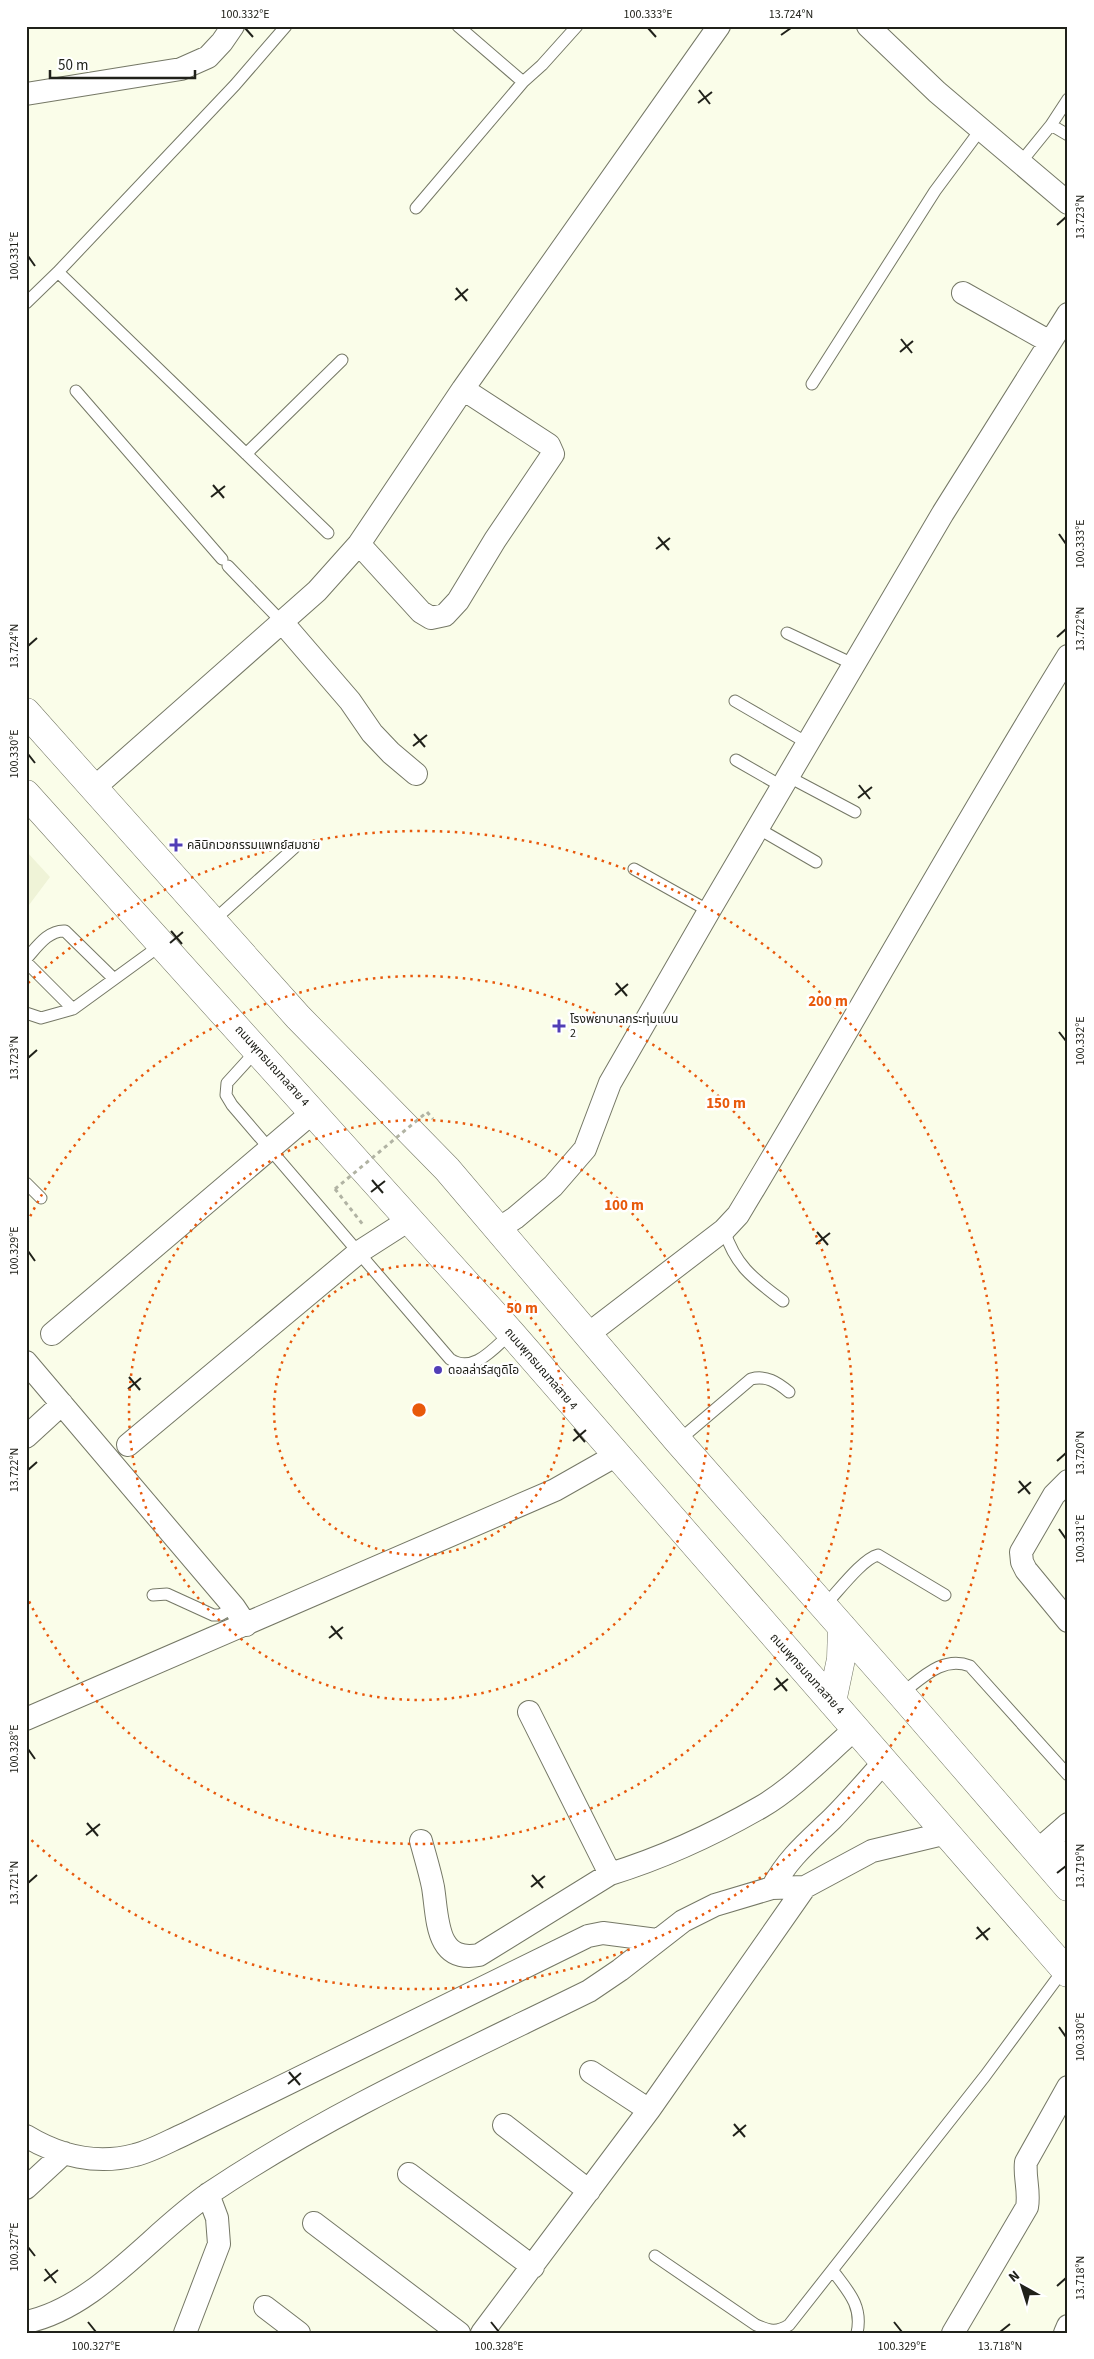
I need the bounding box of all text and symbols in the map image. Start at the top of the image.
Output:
text: 100.332°E [220,6,270,23]
text: 100.333°E [623,6,673,23]
text: 13.724°N [769,6,813,23]
scale bar [50,48,195,80]
text: 50 m [58,55,88,76]
text: 13.723°N [1072,195,1089,239]
text: 100.331°E [6,231,23,281]
text: 100.333°E [1072,519,1089,569]
text: 13.722°N [1072,607,1089,651]
text: 13.724°N [6,624,23,668]
text: 100.330°E [6,729,23,779]
place label: คลินิกเวชกรรมแพทย์สมชาย [187,837,320,854]
marker: คลินิกเวชกรรมแพทย์สมชาย [169,838,183,852]
text: 200 m [808,991,848,1012]
place label: โรงพยาบาลกระทุ่มแบน 2 [570,1011,678,1042]
text: 100.332°E [1072,1016,1089,1066]
marker: โรงพยาบาลกระทุ่มแบน 2 [552,1019,566,1033]
street label: ถนนพุทธมณฑลสาย 4 [231,1022,313,1110]
text: 13.723°N [6,1036,23,1080]
text: 150 m [706,1093,746,1114]
text: 100 m [604,1195,644,1216]
text: 100.329°E [6,1226,23,1276]
text: 50 m [506,1298,538,1319]
street label: ถนนพุทธมณฑลสาย 4 [500,1324,582,1414]
place label: ดอลล่าร์สตูดิโอ [448,1362,519,1379]
marker: ดอลล่าร์สตูดิโอ [432,1364,444,1376]
centre of rings [410,1401,428,1419]
text: 13.720°N [1072,1431,1089,1475]
text: 13.722°N [6,1448,23,1492]
text: 100.331°E [1072,1514,1089,1564]
street label: ถนนพุทธมณฑลสาย 4 [766,1630,848,1718]
text: 100.328°E [6,1724,23,1774]
text: 13.719°N [1072,1844,1089,1888]
text: 13.721°N [6,1861,23,1905]
text: 100.330°E [1072,2012,1089,2062]
text: 100.327°E [6,2222,23,2272]
text: 13.718°N [1072,2256,1089,2300]
north arrow [996,2262,1046,2312]
text: N [1005,2266,1024,2287]
text: 100.327°E [71,2338,121,2355]
text: 100.328°E [474,2338,524,2355]
text: 100.329°E [877,2338,927,2355]
text: 13.718°N [978,2338,1022,2355]

